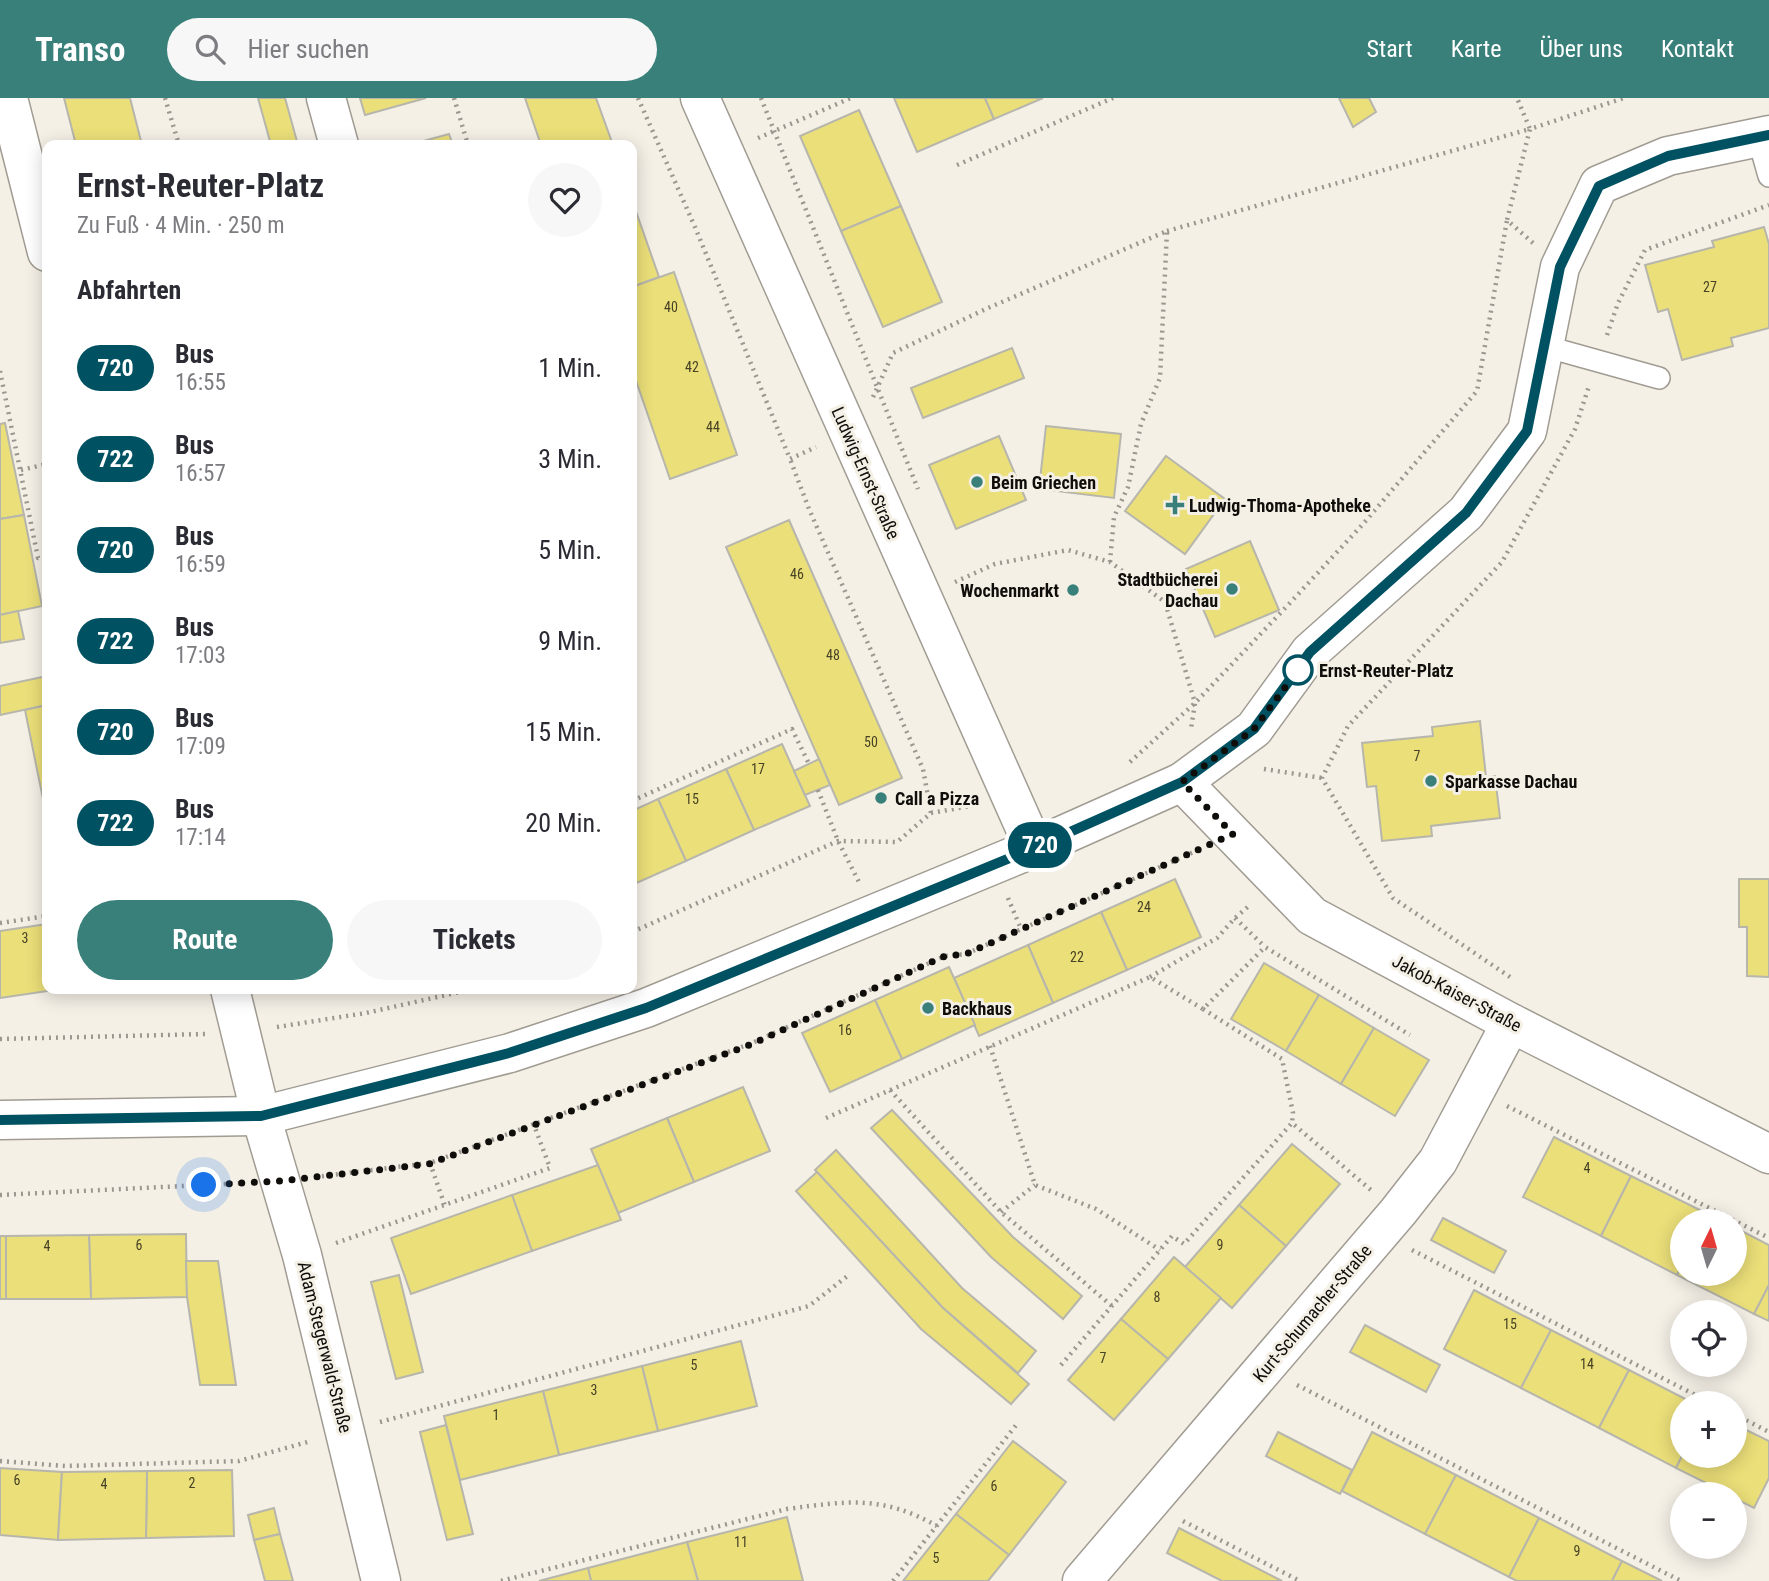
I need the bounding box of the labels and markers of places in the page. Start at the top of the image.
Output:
place label: Beim Griechen [991,472,1096,493]
marker: Beim Griechen [969,474,985,490]
place label: Ludwig-Thoma-Apotheke [1189,495,1371,516]
marker: Ludwig-Thoma-Apotheke [1167,497,1183,513]
place label: Stadtbücherei Dachau [1117,569,1218,611]
place label: Wochenmarkt [960,580,1059,601]
marker: Stadtbücherei Dachau [1224,581,1240,597]
marker: Wochenmarkt [1065,582,1081,598]
marker: Ernst-Reuter-Platz [1283,655,1313,685]
place label: Ernst-Reuter-Platz [1319,660,1454,681]
place label: Sparkasse Dachau [1445,771,1577,792]
marker: Sparkasse Dachau [1423,773,1439,789]
place label: Call a Pizza [895,788,979,809]
marker: Call a Pizza [873,790,889,806]
place label: Backhaus [942,998,1012,1019]
marker: Backhaus [920,1000,936,1016]

